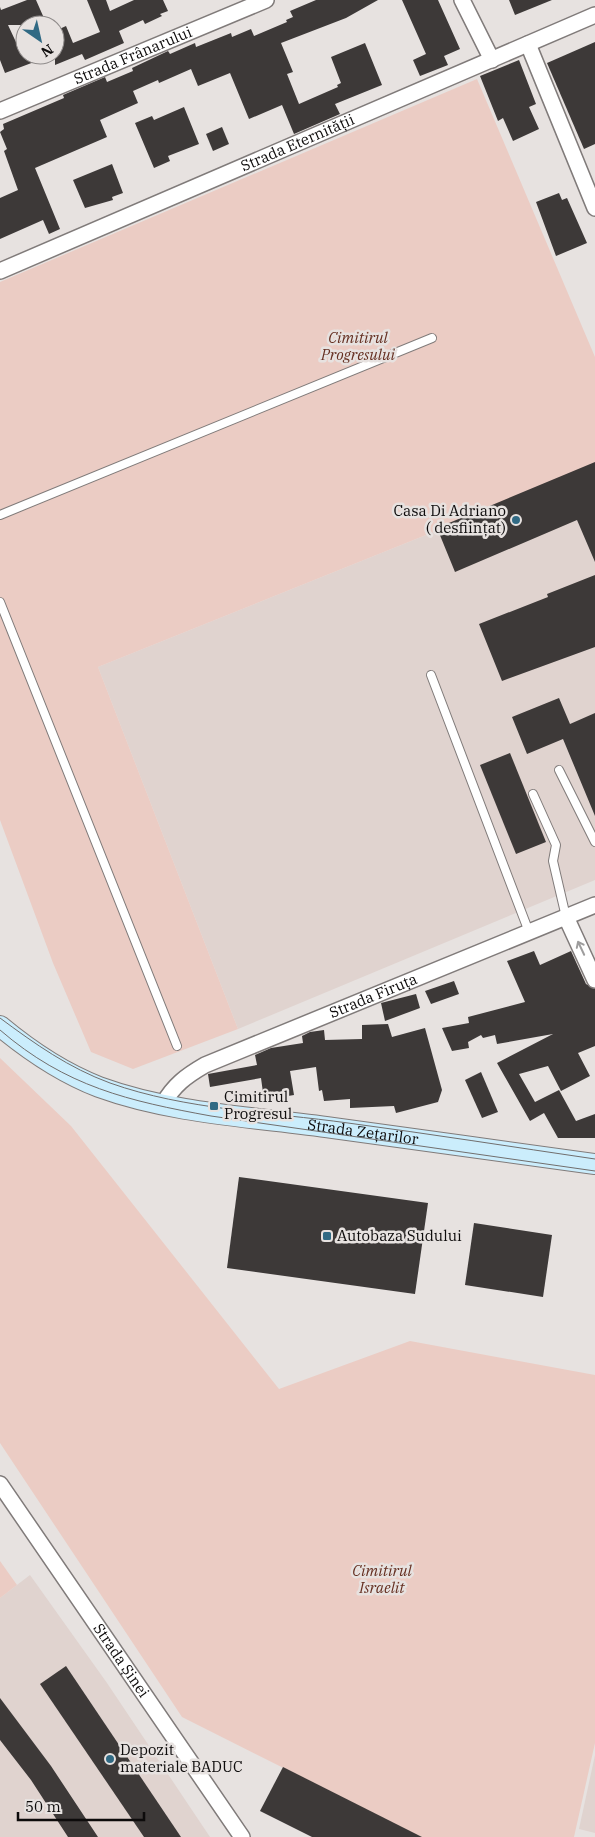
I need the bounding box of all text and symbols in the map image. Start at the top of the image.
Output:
north arrow [15,15,65,65]
street label: Strada Frânarului [71,22,195,88]
text: N [38,40,57,61]
street label: Strada Eternității [238,110,357,175]
park label: Cimitirul Progresului [320,328,396,364]
place label: Casa Di Adriano ( desființat) [393,501,506,537]
marker: Casa Di Adriano ( desființat) [510,514,522,526]
one-way arrow [575,941,585,956]
street label: Strada Firuța [326,969,420,1022]
place label: Cimitirul Progresul [224,1087,292,1123]
marker: Cimitirul Progresul [208,1100,220,1112]
street label: Strada Zețarilor [306,1115,420,1149]
place label: Autobaza Sudului [337,1226,462,1245]
marker: Autobaza Sudului [321,1230,333,1242]
park label: Cimitirul Israelit [352,1561,413,1597]
street label: Strada Șinei [89,1619,154,1701]
place label: Depozit materiale BADUC [120,1740,243,1776]
marker: Depozit materiale BADUC [104,1753,116,1765]
scale bar [18,1790,144,1822]
text: 50 m [25,1797,61,1816]

